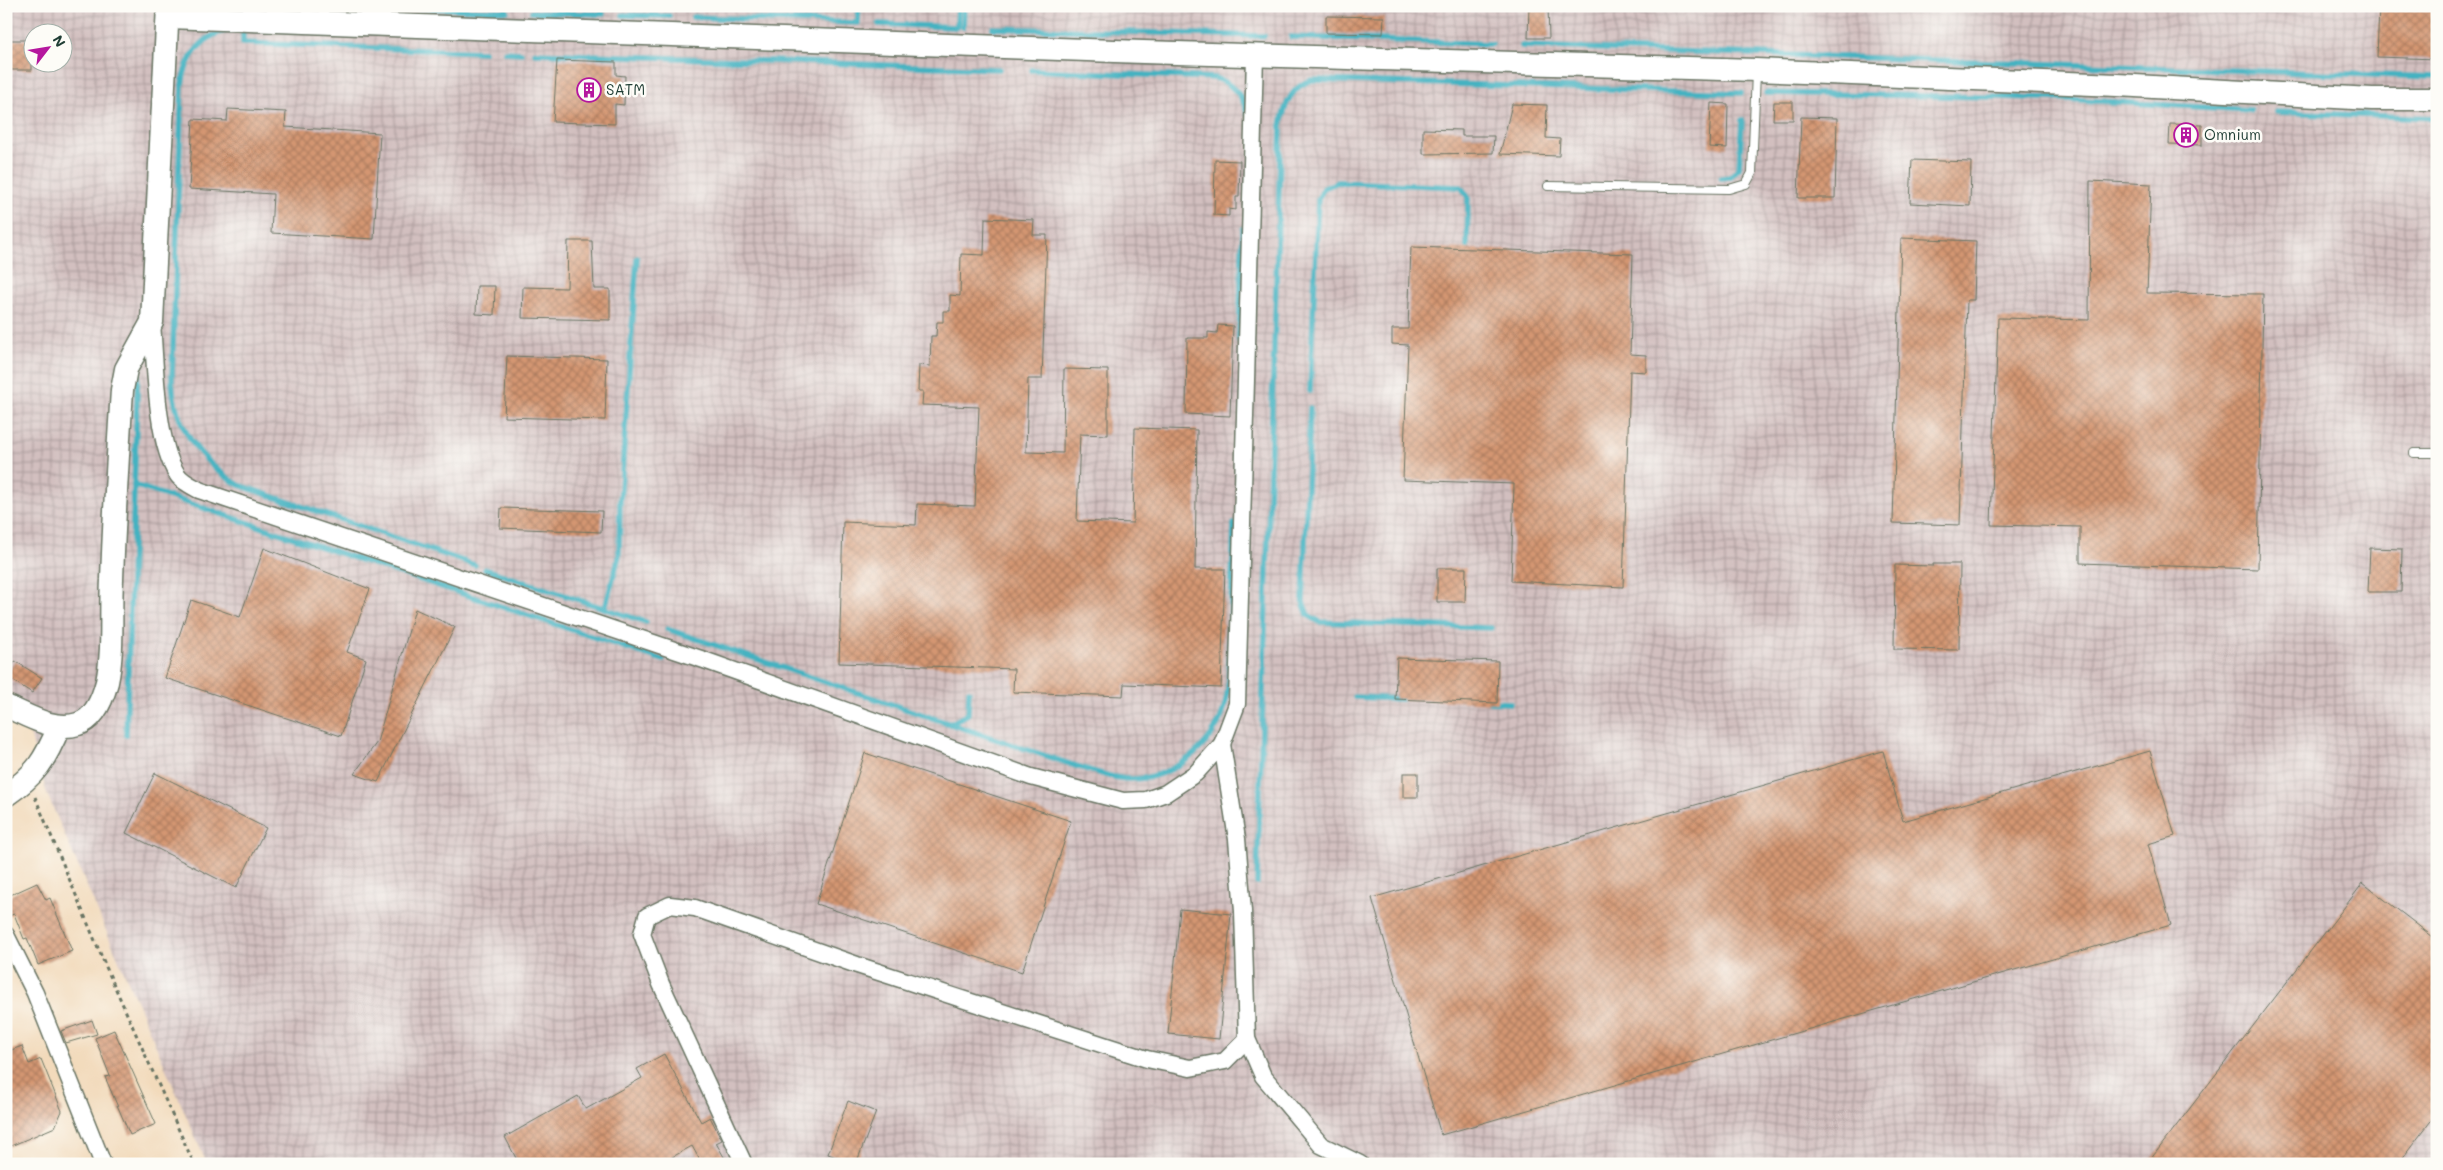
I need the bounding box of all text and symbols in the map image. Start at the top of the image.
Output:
north arrow [22,22,72,72]
text: N [49,32,70,51]
building icon: SATM [576,77,602,103]
place label: SATM [606,79,645,99]
building icon: Omnium [2173,122,2199,148]
place label: Omnium [2204,124,2261,144]

